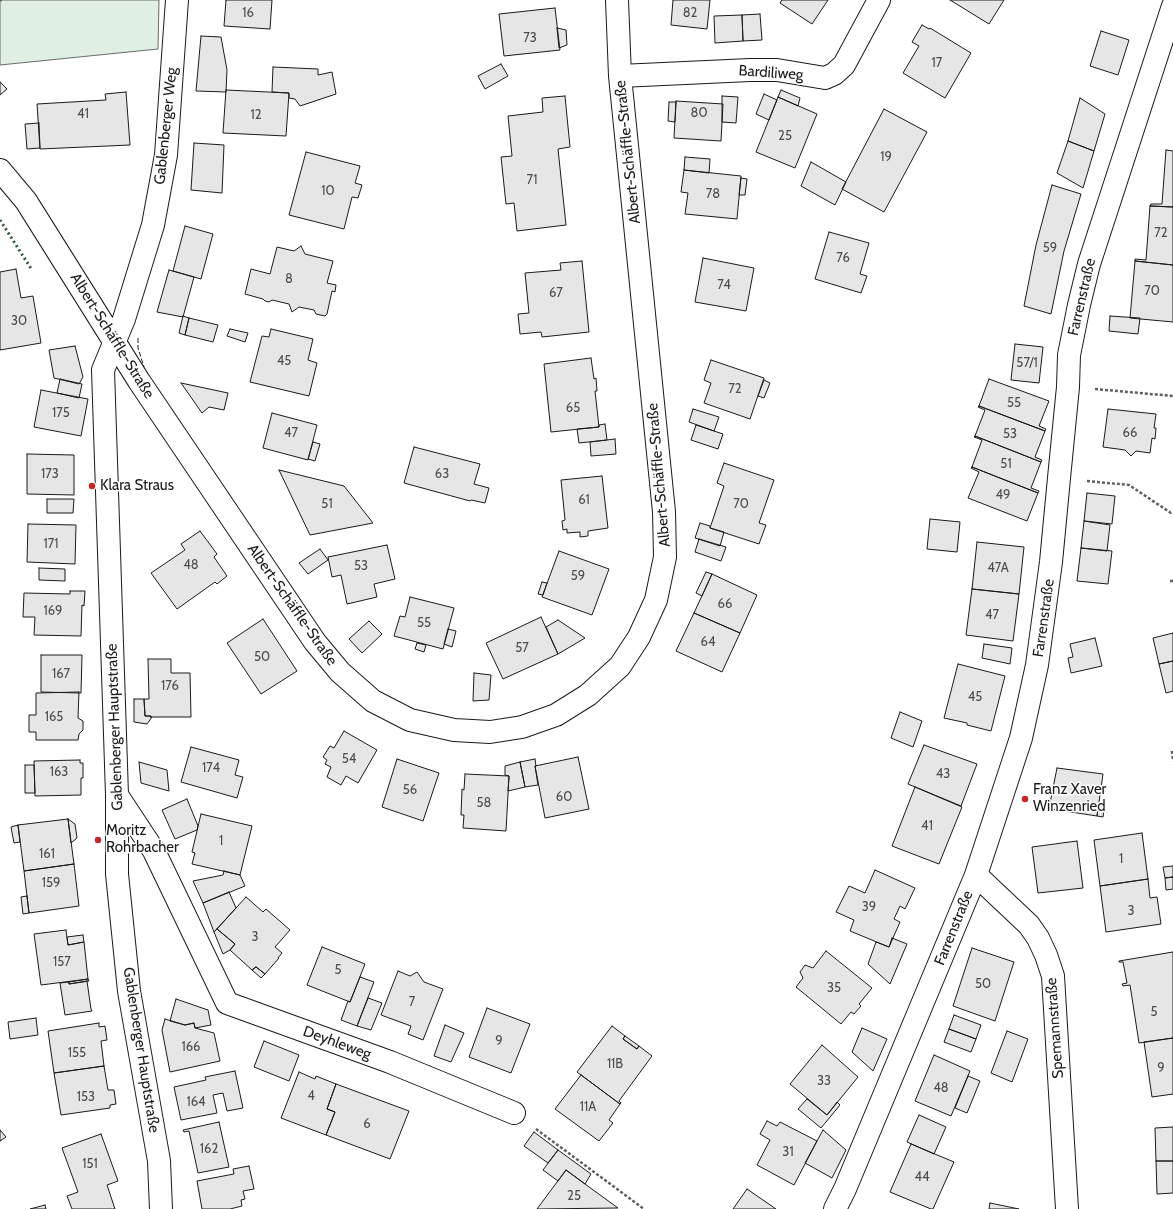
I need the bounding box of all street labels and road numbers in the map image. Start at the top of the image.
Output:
street label: Bardiliweg [738,62,804,84]
street label: Gablenberger Weg [151,66,181,186]
street label: Albert-Schäffle-Straße [612,79,644,225]
street label: Farrenstraße [1064,257,1100,337]
street label: Albert-Schäffle-Straße [66,270,158,402]
street label: Albert-Schäffle-Straße [644,402,674,548]
street label: Albert-Schäffle-Straße [243,541,341,669]
street label: Farrenstraße [1030,578,1058,658]
street label: Gablenberger Hauptstraße [103,643,127,811]
street label: Farrenstraße [931,888,977,968]
street label: Gablenberger Hauptstraße [119,966,163,1134]
street label: Spemannstraße [1042,977,1068,1079]
street label: Deyhleweg [300,1022,374,1064]

